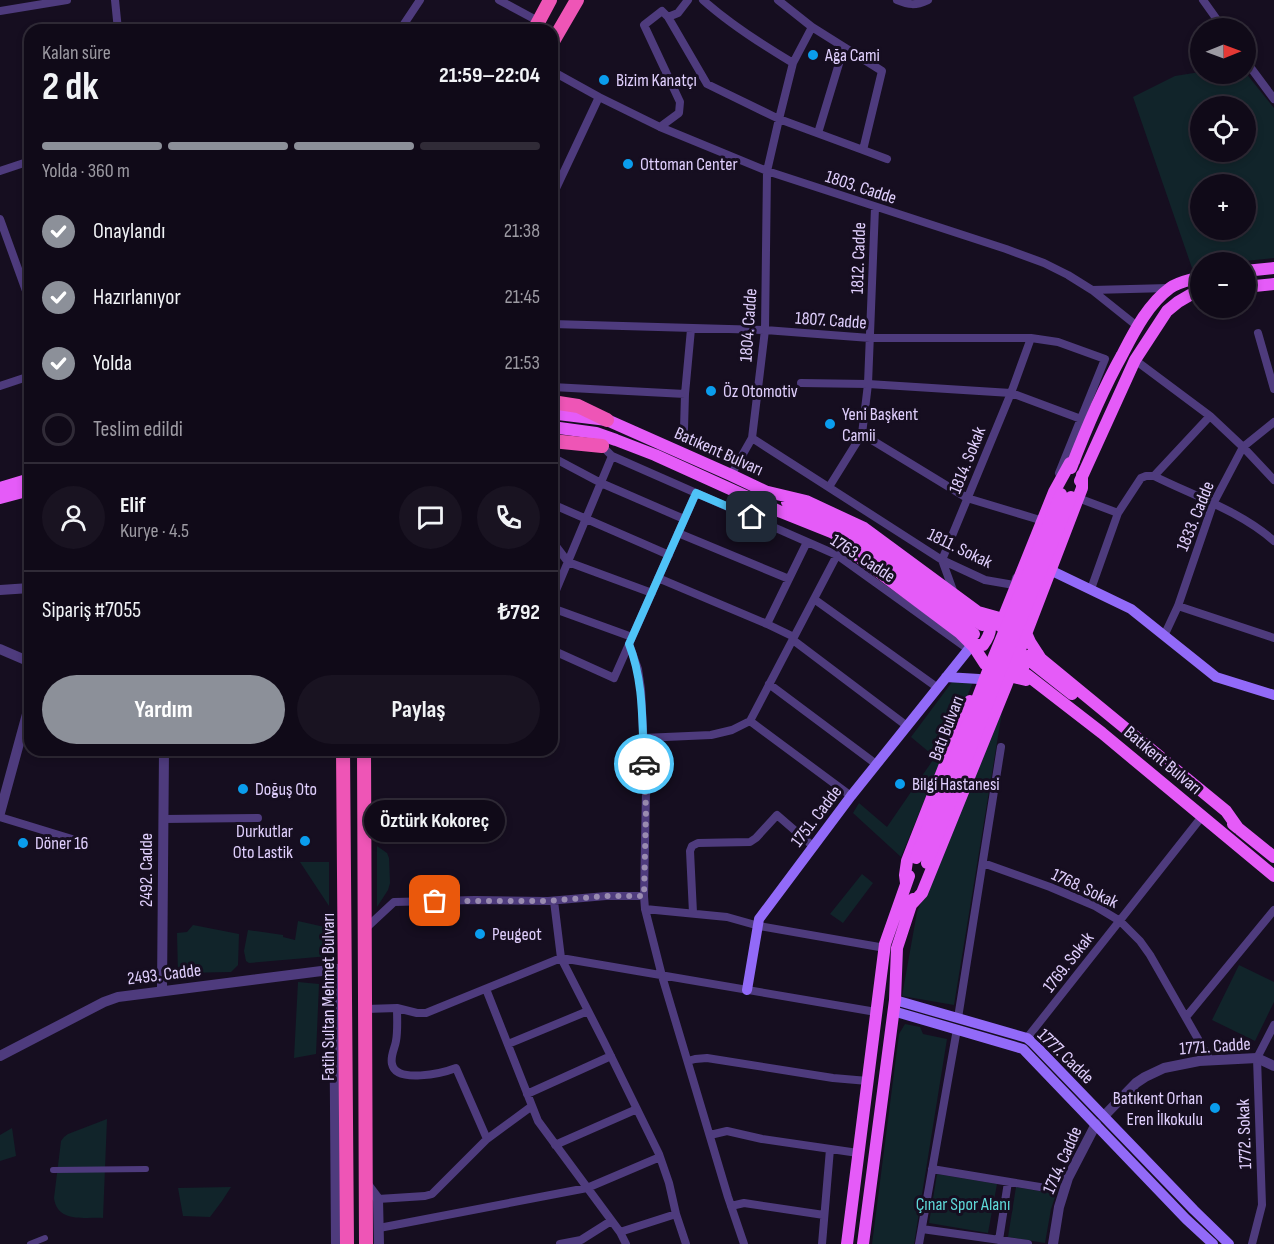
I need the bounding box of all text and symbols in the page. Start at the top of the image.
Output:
north arrow [1190,18,1256,84]
map controls [1190,18,1256,318]
text: Kalan süre [42,41,111,65]
place label: Ağa Cami [824,45,880,66]
marker: Ağa Cami [806,48,820,62]
text: 21:59–22:04 [439,62,540,89]
text: 2 dk [42,64,99,111]
place label: Bizim Kanatçı [616,70,697,91]
marker: Bizim Kanatçı [597,73,611,87]
button: locate [1190,96,1256,162]
place label: Ottoman Center [640,154,738,175]
marker: Ottoman Center [621,157,635,171]
text: Yolda · 360 m [42,159,130,183]
street label: 1803. Cadde [823,166,899,209]
button: + [1190,174,1256,240]
icon: check [42,215,75,248]
text: Onaylandı [93,218,165,245]
text: 21:38 [504,219,540,243]
street label: 1812. Cadde [847,222,870,294]
button: − [1190,252,1256,318]
icon: check [42,281,75,314]
text: Hazırlanıyor [93,284,181,311]
text: 21:45 [504,285,540,309]
street label: 1804. Cadde [735,288,762,362]
street label: 1807. Cadde [795,308,867,333]
icon: check [42,347,75,380]
text: Yolda [93,350,132,377]
text: 21:53 [505,351,540,375]
place label: Öz Otomotiv [723,381,798,402]
marker: Öz Otomotiv [704,384,718,398]
place label: Yeni Başkent Camii [842,404,919,446]
text: Teslim edildi [93,416,183,443]
marker: Yeni Başkent Camii [823,417,837,431]
street label: Batıkent Bulvarı [671,423,766,480]
street label: 1814. Sokak [945,424,990,497]
street label: 1833. Cadde [1172,478,1219,554]
button: person [42,486,105,549]
button: chat [399,486,462,549]
button: phone [477,486,540,549]
pin [726,491,777,542]
text: Elif [120,492,146,519]
icon: home [735,500,768,533]
text: Kurye · 4.5 [120,519,189,543]
street label: 1811. Sokak [924,524,996,573]
street label: 1763. Cadde [827,530,899,587]
text: Sipariş #7055 [42,597,141,624]
text: ₺792 [498,599,540,626]
button: Yardım [42,675,285,744]
button: Paylaş [297,675,540,744]
street label: Batı Bulvarı [925,693,968,764]
street label: Batıkent Bulvarı [1120,722,1206,799]
courier [614,734,674,794]
icon: car [628,748,661,781]
place label: Bilgi Hastanesi [912,774,1000,795]
marker: Bilgi Hastanesi [893,777,907,791]
place label: Doğuş Oto [255,779,317,800]
street label: 1751. Cadde [787,781,846,851]
marker: Doğuş Oto [236,782,250,796]
callout: Öztürk Kokoreç [364,799,506,841]
text: Öztürk Kokoreç [380,809,489,833]
place label: Durkutlar Oto Lastik [233,821,293,863]
place label: Döner 16 [35,833,89,854]
street label: 2492. Cadde [136,833,157,907]
marker: Durkutlar Oto Lastik [298,834,312,848]
marker: Döner 16 [16,836,30,850]
street label: 1768. Sokak [1048,864,1122,913]
pin [409,875,460,926]
icon: bag [418,884,451,917]
street label: Fatih Sultan Mehmet Bulvarı [318,913,339,1081]
place label: Peugeot [492,924,542,945]
marker: Peugeot [473,927,487,941]
street label: 1769. Sokak [1038,928,1099,997]
street label: 2493. Cadde [126,960,202,989]
street label: 1777. Cadde [1033,1024,1098,1088]
street label: 1771. Cadde [1179,1034,1251,1059]
place label: Batıkent Orhan Eren İlkokulu [1113,1088,1203,1130]
street label: 1772. Sokak [1233,1098,1256,1169]
marker: Batıkent Orhan Eren İlkokulu [1208,1101,1222,1115]
street label: 1714. Cadde [1038,1123,1087,1197]
park label: Çınar Spor Alanı [916,1194,1010,1215]

